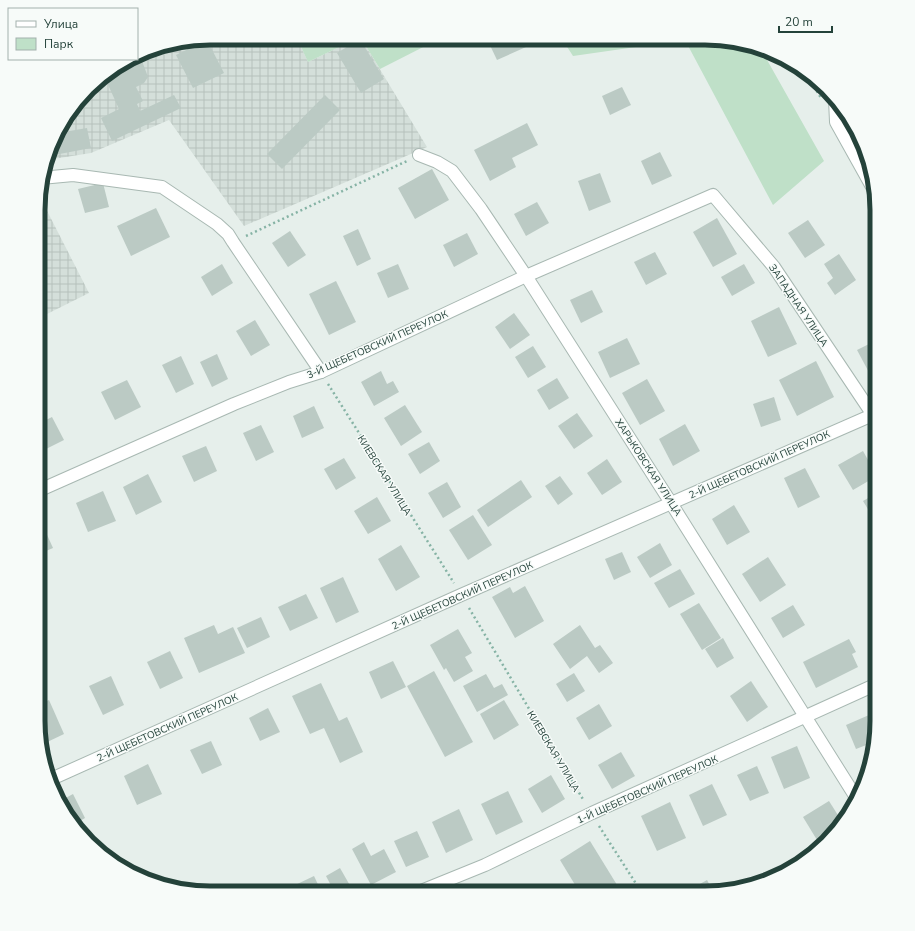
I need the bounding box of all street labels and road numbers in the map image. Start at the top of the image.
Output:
street label: ЗАПАДНАЯ УЛИЦА [765,262,831,350]
street label: 3-Й ЩЕБЕТОВСКИЙ ПЕРЕУЛОК [305,307,451,382]
street label: ХАРЬКОВСКАЯ УЛИЦА [611,416,685,519]
street label: 2-Й ЩЕБЕТОВСКИЙ ПЕРЕУЛОК [687,427,833,502]
street label: КИЕВСКАЯ УЛИЦА [354,433,415,519]
street label: 2-Й ЩЕБЕТОВСКИЙ ПЕРЕУЛОК [390,558,536,633]
street label: 2-Й ЩЕБЕТОВСКИЙ ПЕРЕУЛОК [95,690,241,765]
street label: КИЕВСКАЯ УЛИЦА [523,708,583,795]
street label: 1-Й ЩЕБЕТОВСКИЙ ПЕРЕУЛОК [575,752,721,827]

